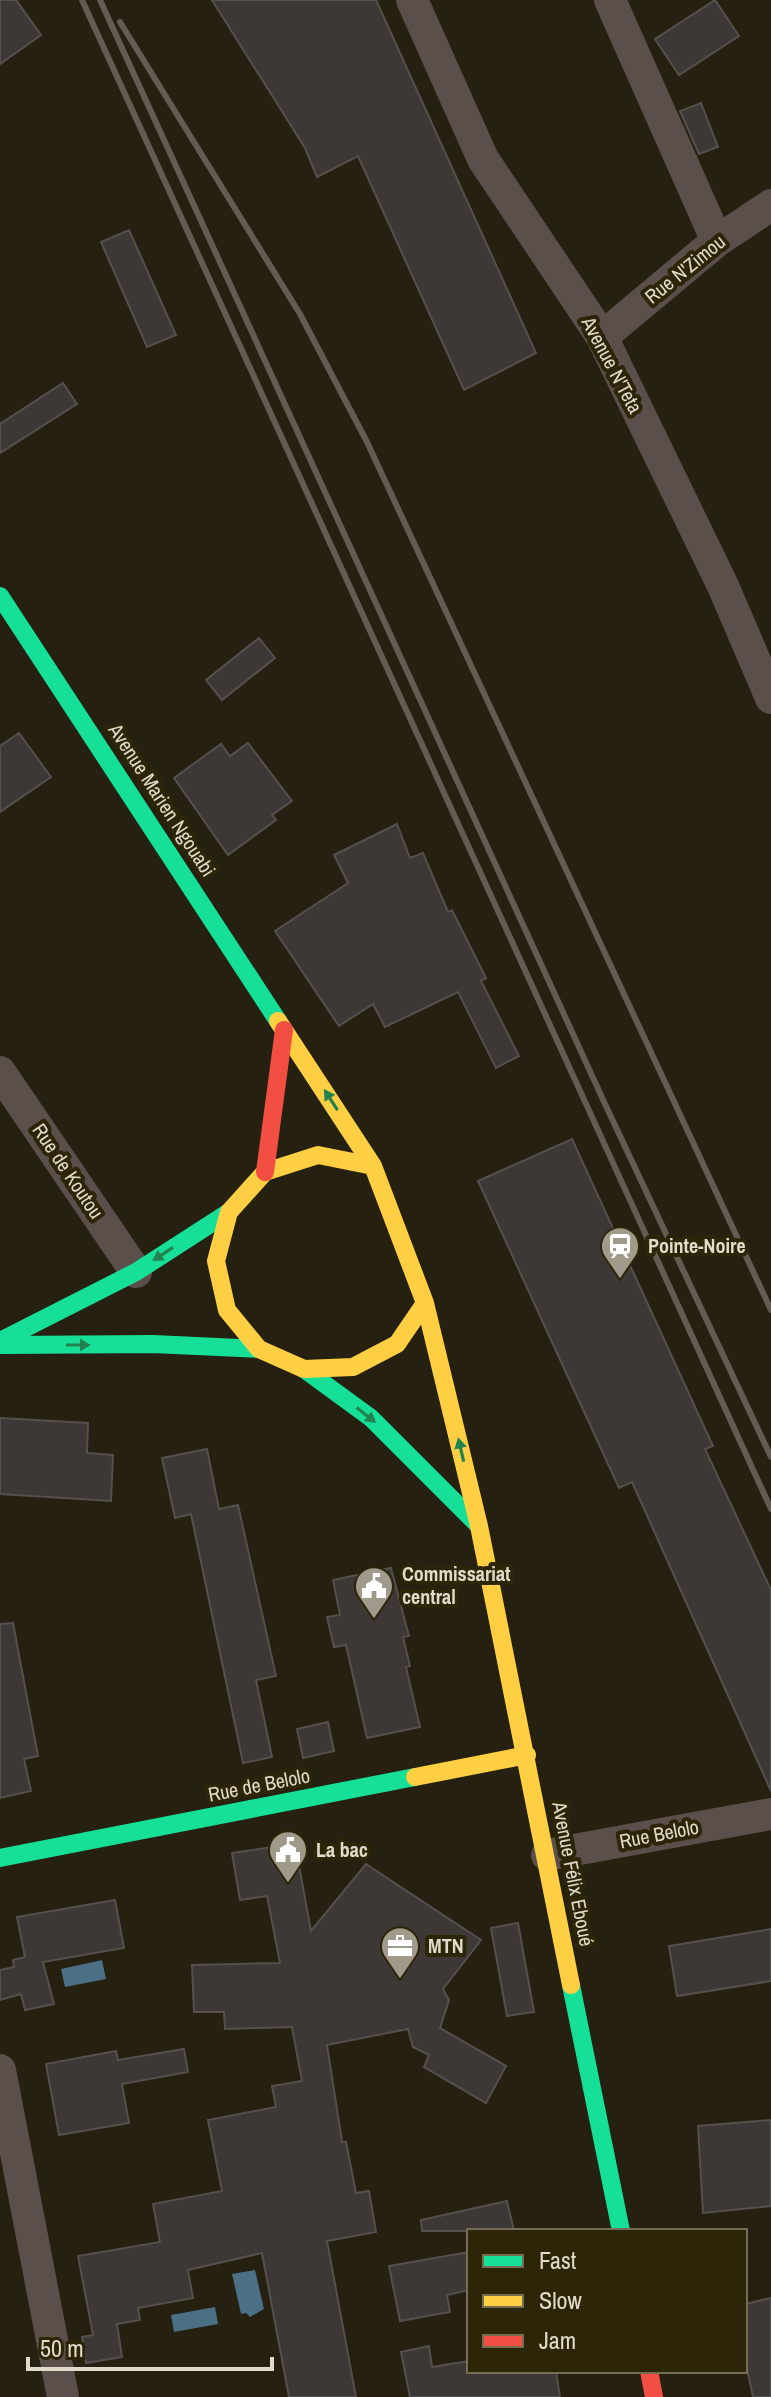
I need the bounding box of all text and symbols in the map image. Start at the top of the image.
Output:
street label: Rue N'Zimou [639,228,731,309]
street label: Avenue N'Teta [575,311,649,418]
street label: Avenue Marien Ngouabi [102,717,222,882]
one-way arrow [324,1089,338,1111]
street label: Rue de Koutou [27,1118,110,1224]
station icon: Pointe-Noire [599,1225,641,1280]
place label: Pointe-Noire [648,1232,746,1259]
one-way arrow [152,1246,174,1261]
one-way arrow [66,1339,91,1351]
one-way arrow [356,1406,376,1423]
one-way arrow [454,1437,467,1462]
place label: Commissariat central [402,1560,511,1610]
public building icon: Commissariat central [353,1565,395,1620]
street label: Rue de Belolo [206,1761,312,1808]
street label: Avenue Félix Eboué [546,1798,601,1948]
street label: Rue Belolo [617,1813,701,1854]
public building icon: La bac [267,1829,309,1884]
place label: La bac [316,1836,368,1863]
office icon: MTN [379,1925,421,1980]
place label: MTN [428,1932,464,1959]
legend [467,2229,747,2373]
text: Fast [539,2244,577,2276]
text: Slow [539,2284,582,2316]
scale bar [28,2321,272,2371]
text: Jam [539,2324,576,2356]
text: 50 m [40,2332,84,2364]

